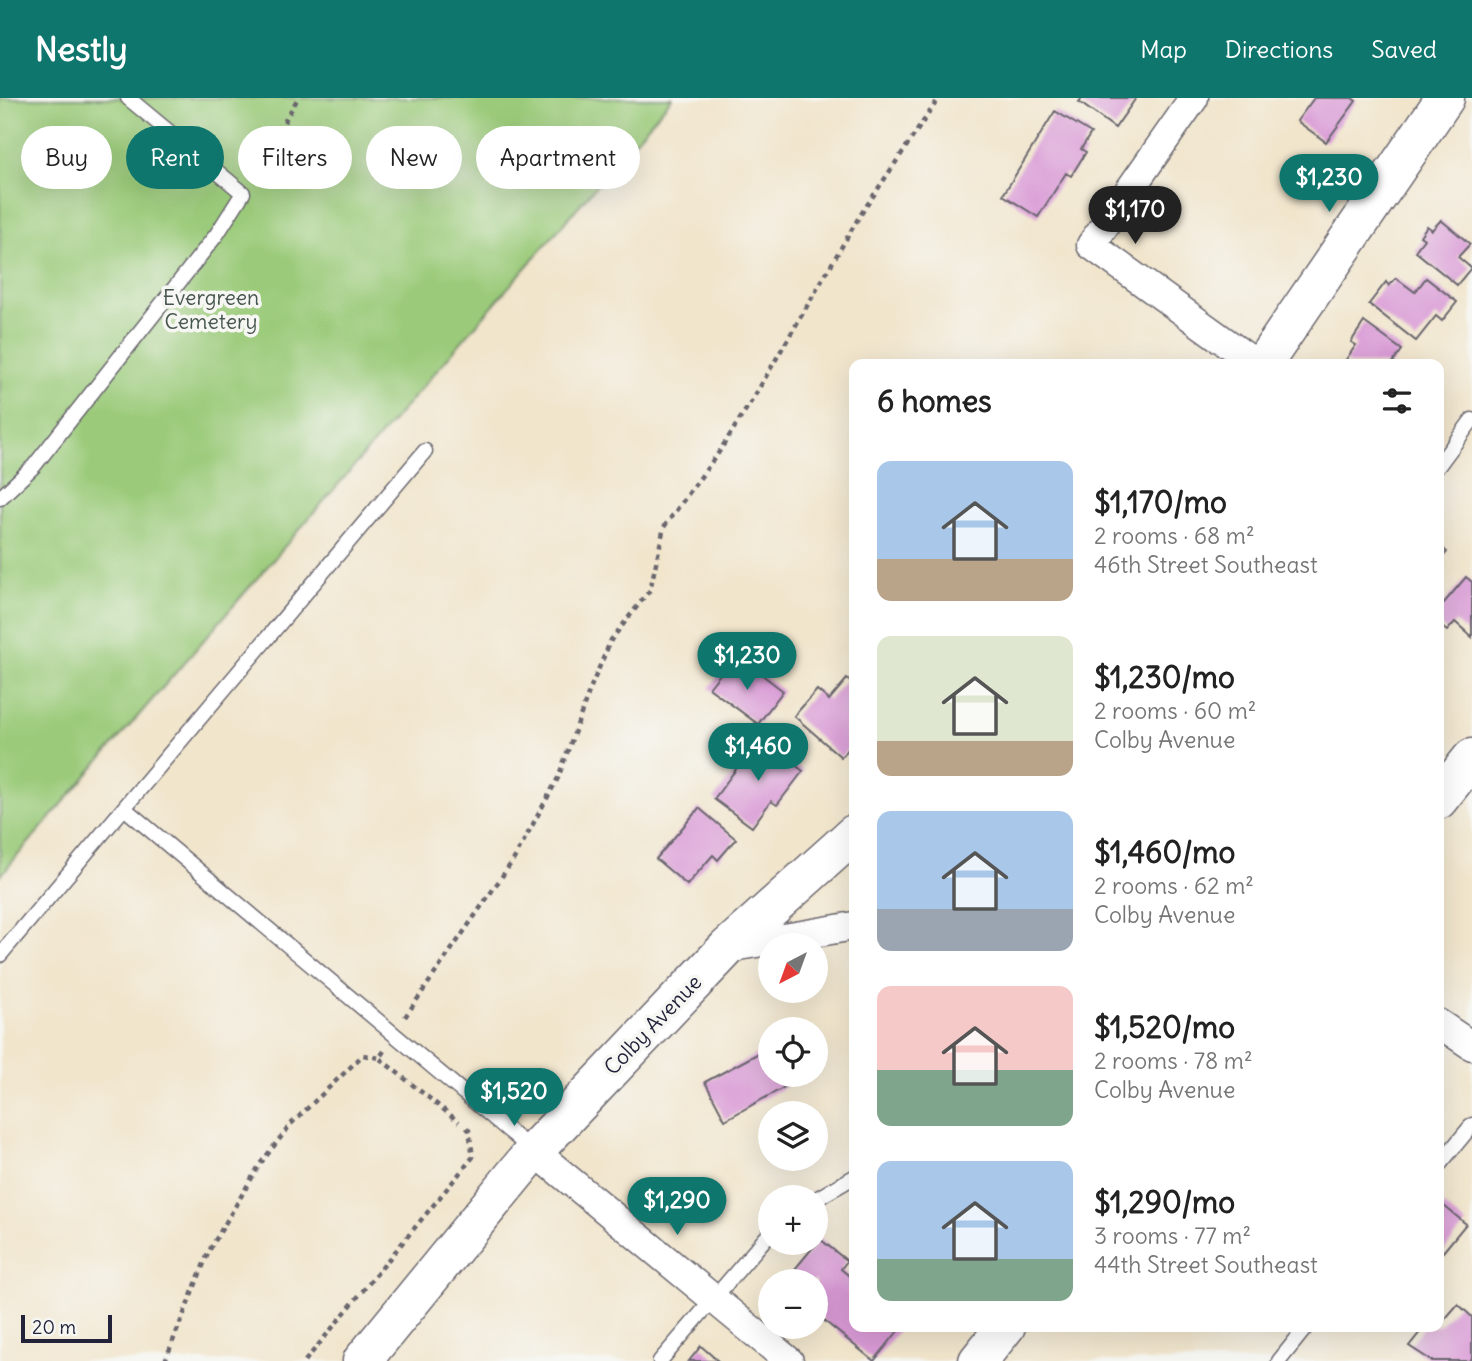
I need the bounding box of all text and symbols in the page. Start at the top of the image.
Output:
text: Nestly [35,28,128,70]
text: Map [1140,34,1187,64]
text: Directions [1225,34,1333,64]
text: Saved [1371,34,1437,64]
chip: Buy [21,126,112,189]
chip: Rent [126,126,224,189]
chip: Filters [238,126,352,189]
chip: New [366,126,462,189]
chip: Apartment [476,126,640,189]
pin: $1,230 [1272,155,1386,214]
text: $1,230 [1295,162,1363,191]
pin: $1,170 [1078,186,1192,246]
text: $1,170 [1105,194,1165,223]
park label: Evergreen Cemetery [163,284,259,335]
text: 6 homes [877,382,992,420]
icon: filters [1378,382,1416,420]
text: $1,170/mo [1094,483,1227,521]
icon: home [933,489,1017,573]
text: 2 rooms · 68 m² [1094,521,1255,550]
text: 46th Street Southeast [1094,550,1318,579]
pin: $1,230 [690,632,804,692]
text: $1,230 [713,640,781,669]
text: $1,230/mo [1094,658,1235,696]
icon: home [933,664,1017,748]
text: 2 rooms · 60 m² [1094,696,1256,725]
pin: $1,460 [701,724,815,783]
text: Colby Avenue [1094,725,1235,754]
text: $1,460 [724,731,792,760]
text: $1,460/mo [1094,833,1235,871]
icon: home [933,839,1017,923]
text: 2 rooms · 62 m² [1094,871,1254,900]
text: Colby Avenue [1094,900,1235,929]
north arrow [758,933,828,1003]
map controls [758,933,828,1339]
street label: Colby Avenue [598,969,707,1080]
text: $1,520/mo [1094,1008,1235,1046]
icon: home [933,1014,1017,1098]
button: locate [758,1017,828,1087]
text: 2 rooms · 78 m² [1094,1046,1253,1075]
pin: $1,520 [457,1068,571,1128]
text: Colby Avenue [1094,1075,1235,1104]
text: $1,520 [480,1076,548,1105]
button: layers [758,1101,828,1171]
pin: $1,290 [620,1178,734,1237]
text: $1,290/mo [1094,1183,1235,1221]
text: $1,290 [643,1185,711,1214]
button: + [758,1185,828,1255]
icon: home [933,1189,1017,1273]
text: 3 rooms · 77 m² [1094,1221,1251,1250]
text: 44th Street Southeast [1094,1250,1318,1279]
button: − [758,1269,828,1339]
scale bar [21,1312,112,1344]
text: 20 m [32,1315,76,1339]

